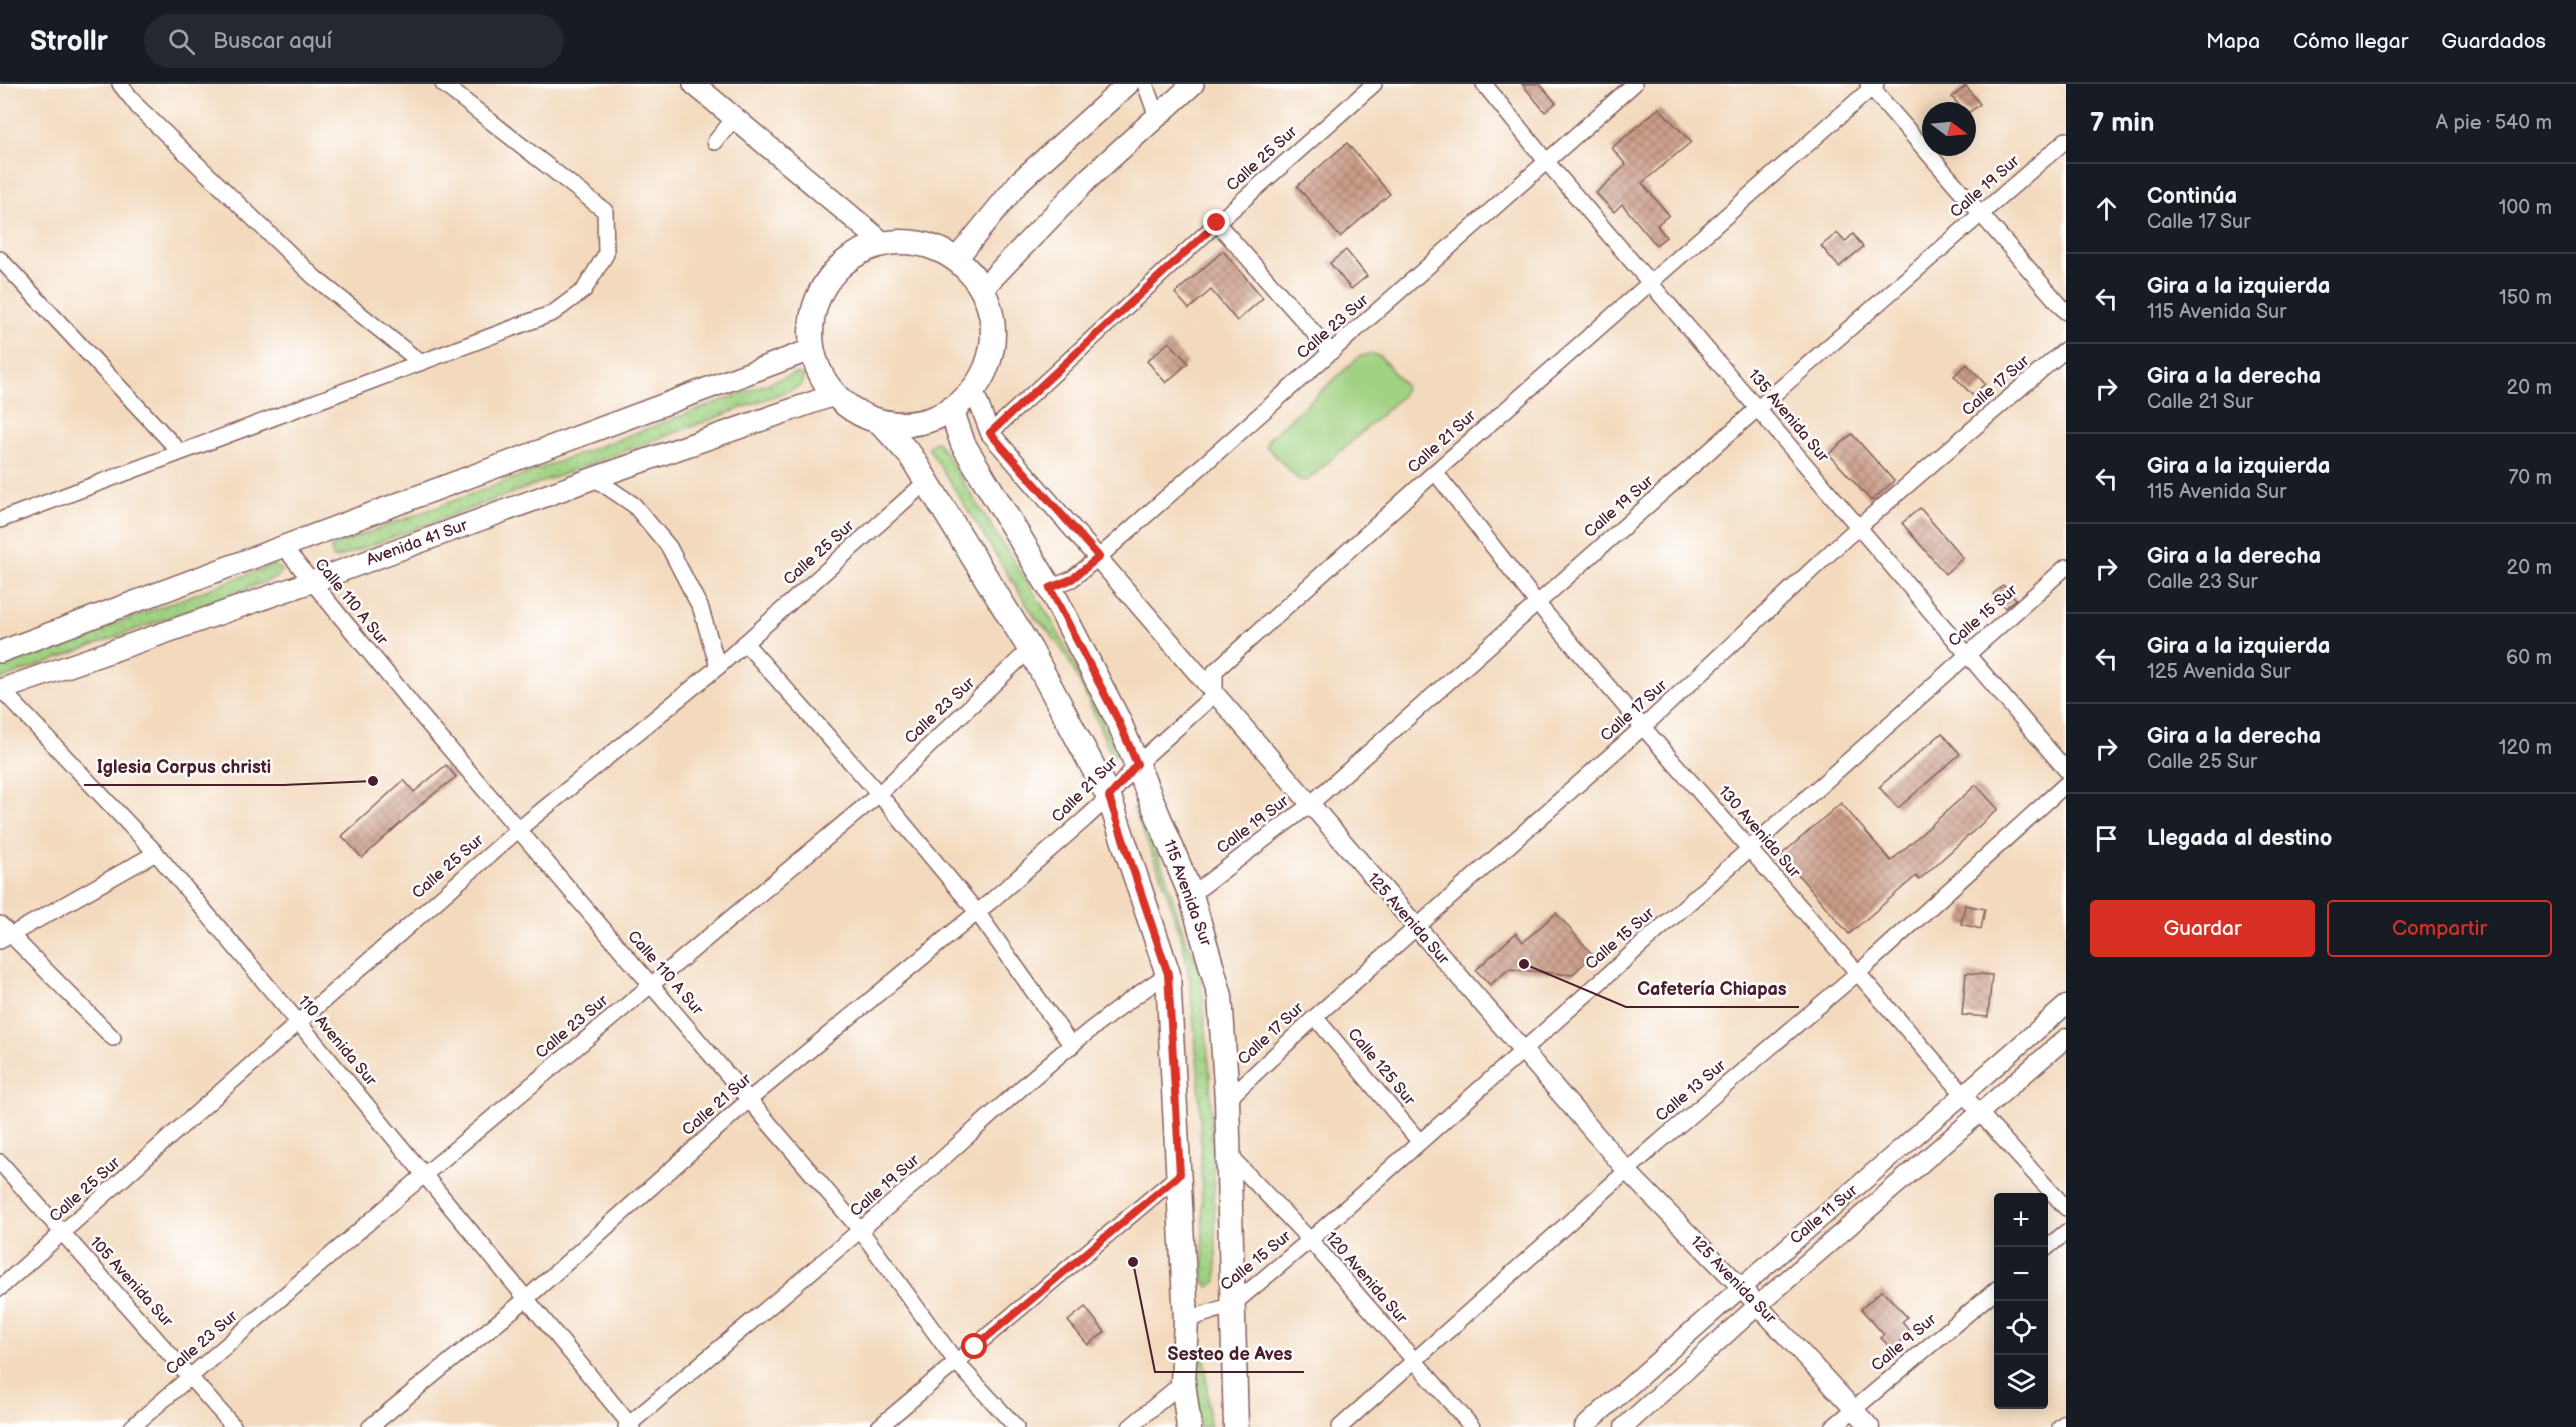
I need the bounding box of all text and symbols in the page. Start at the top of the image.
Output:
search box [144,14,564,68]
text: Strollr [30,25,108,58]
icon: search [165,25,198,58]
text: Buscar aquí [213,28,332,55]
text: Mapa [2206,29,2260,54]
text: Cómo llegar [2293,29,2408,54]
text: Guardados [2441,29,2546,54]
north arrow [1922,102,1976,156]
text: 7 min [2090,108,2154,139]
text: A pie · 540 m [2436,111,2552,135]
street label: Calle 25 Sur [1223,122,1301,196]
street label: Calle 19 Sur [1947,152,2024,222]
text: Continúa [2147,183,2237,210]
icon: ahead [2090,192,2123,225]
text: 100 m [2499,196,2552,220]
route end [1203,209,1229,235]
text: Calle 17 Sur [2147,210,2250,234]
text: Gira a la izquierda [2147,273,2331,300]
icon: left [2090,282,2123,315]
text: 150 m [2499,286,2552,310]
street label: Calle 23 Sur [1293,291,1373,363]
text: 115 Avenida Sur [2147,300,2286,324]
street label: Calle 17 Sur [1959,352,2034,420]
text: Gira a la derecha [2147,363,2321,390]
street label: 135 Avenida Sur [1744,366,1832,466]
icon: right [2090,372,2123,405]
text: 20 m [2507,376,2552,400]
text: Calle 21 Sur [2147,390,2253,414]
street label: Calle 21 Sur [1404,406,1480,478]
text: Gira a la izquierda [2147,453,2331,480]
icon: left [2090,462,2123,495]
text: 70 m [2508,466,2552,490]
street label: Calle 19 Sur [1581,472,1658,542]
text: 115 Avenida Sur [2147,480,2286,504]
street label: Avenida 41 Sur [364,516,470,570]
street label: Calle 25 Sur [780,516,858,590]
text: Gira a la derecha [2147,543,2321,570]
icon: right [2090,552,2123,585]
street label: Calle 110 A Sur [310,555,392,649]
text: 20 m [2507,556,2552,580]
text: Calle 23 Sur [2147,570,2258,594]
street label: Calle 15 Sur [1945,581,2021,651]
text: Gira a la izquierda [2147,633,2331,660]
icon: left [2090,642,2123,675]
text: 60 m [2506,646,2552,670]
text: 125 Avenida Sur [2147,660,2291,684]
street label: Calle 23 Sur [901,674,979,748]
street label: Calle 17 Sur [1597,676,1671,746]
text: Gira a la derecha [2147,723,2321,750]
icon: right [2090,732,2123,765]
text: 120 m [2499,736,2552,760]
callout: Iglesia Corpus christi [84,749,283,785]
text: Calle 25 Sur [2147,750,2257,774]
street label: Calle 21 Sur [1048,753,1122,827]
text: Iglesia Corpus christi [97,757,271,778]
street label: 130 Avenida Sur [1714,782,1804,882]
street label: Calle 19 Sur [1213,792,1293,858]
icon: arrive [2090,822,2123,855]
text: Llegada al destino [2147,825,2332,852]
street label: Calle 25 Sur [408,831,488,903]
street label: 115 Avenida Sur [1159,837,1215,949]
street label: 125 Avenida Sur [1363,869,1453,969]
button: Guardar [2090,900,2315,957]
button: Compartir [2327,900,2552,957]
street label: Calle 15 Sur [1582,904,1658,974]
street label: Calle 110 A Sur [623,927,707,1019]
callout: Cafetería Chiapas [1626,971,1799,1007]
text: Cafetería Chiapas [1637,979,1787,1000]
street label: Calle 23 Sur [532,991,612,1063]
street label: 110 Avenida Sur [294,992,380,1090]
street label: Calle 17 Sur [1234,999,1308,1069]
street label: Calle 125 Sur [1343,1025,1419,1109]
street label: Calle 13 Sur [1652,1056,1730,1126]
street label: Calle 21 Sur [679,1070,755,1140]
street label: Calle 19 Sur [847,1151,924,1221]
street label: Calle 25 Sur [46,1153,124,1227]
street label: Calle 11 Sur [1786,1181,1862,1249]
map controls [1994,1193,2048,1409]
button: + [1994,1193,2048,1247]
street label: Calle 15 Sur [1217,1227,1295,1295]
street label: 120 Avenida Sur [1321,1228,1411,1328]
street label: 125 Avenida Sur [1686,1232,1780,1328]
street label: 105 Avenida Sur [86,1233,177,1331]
button: − [1994,1247,2048,1301]
button: locate [1994,1301,2048,1355]
street label: Calle 23 Sur [162,1307,242,1379]
street label: Calle 9 Sur [1868,1310,1940,1376]
route start [961,1333,987,1359]
callout: Sesteo de Aves [1155,1336,1304,1372]
text: Sesteo de Aves [1168,1344,1293,1365]
button: layers [1994,1355,2048,1409]

